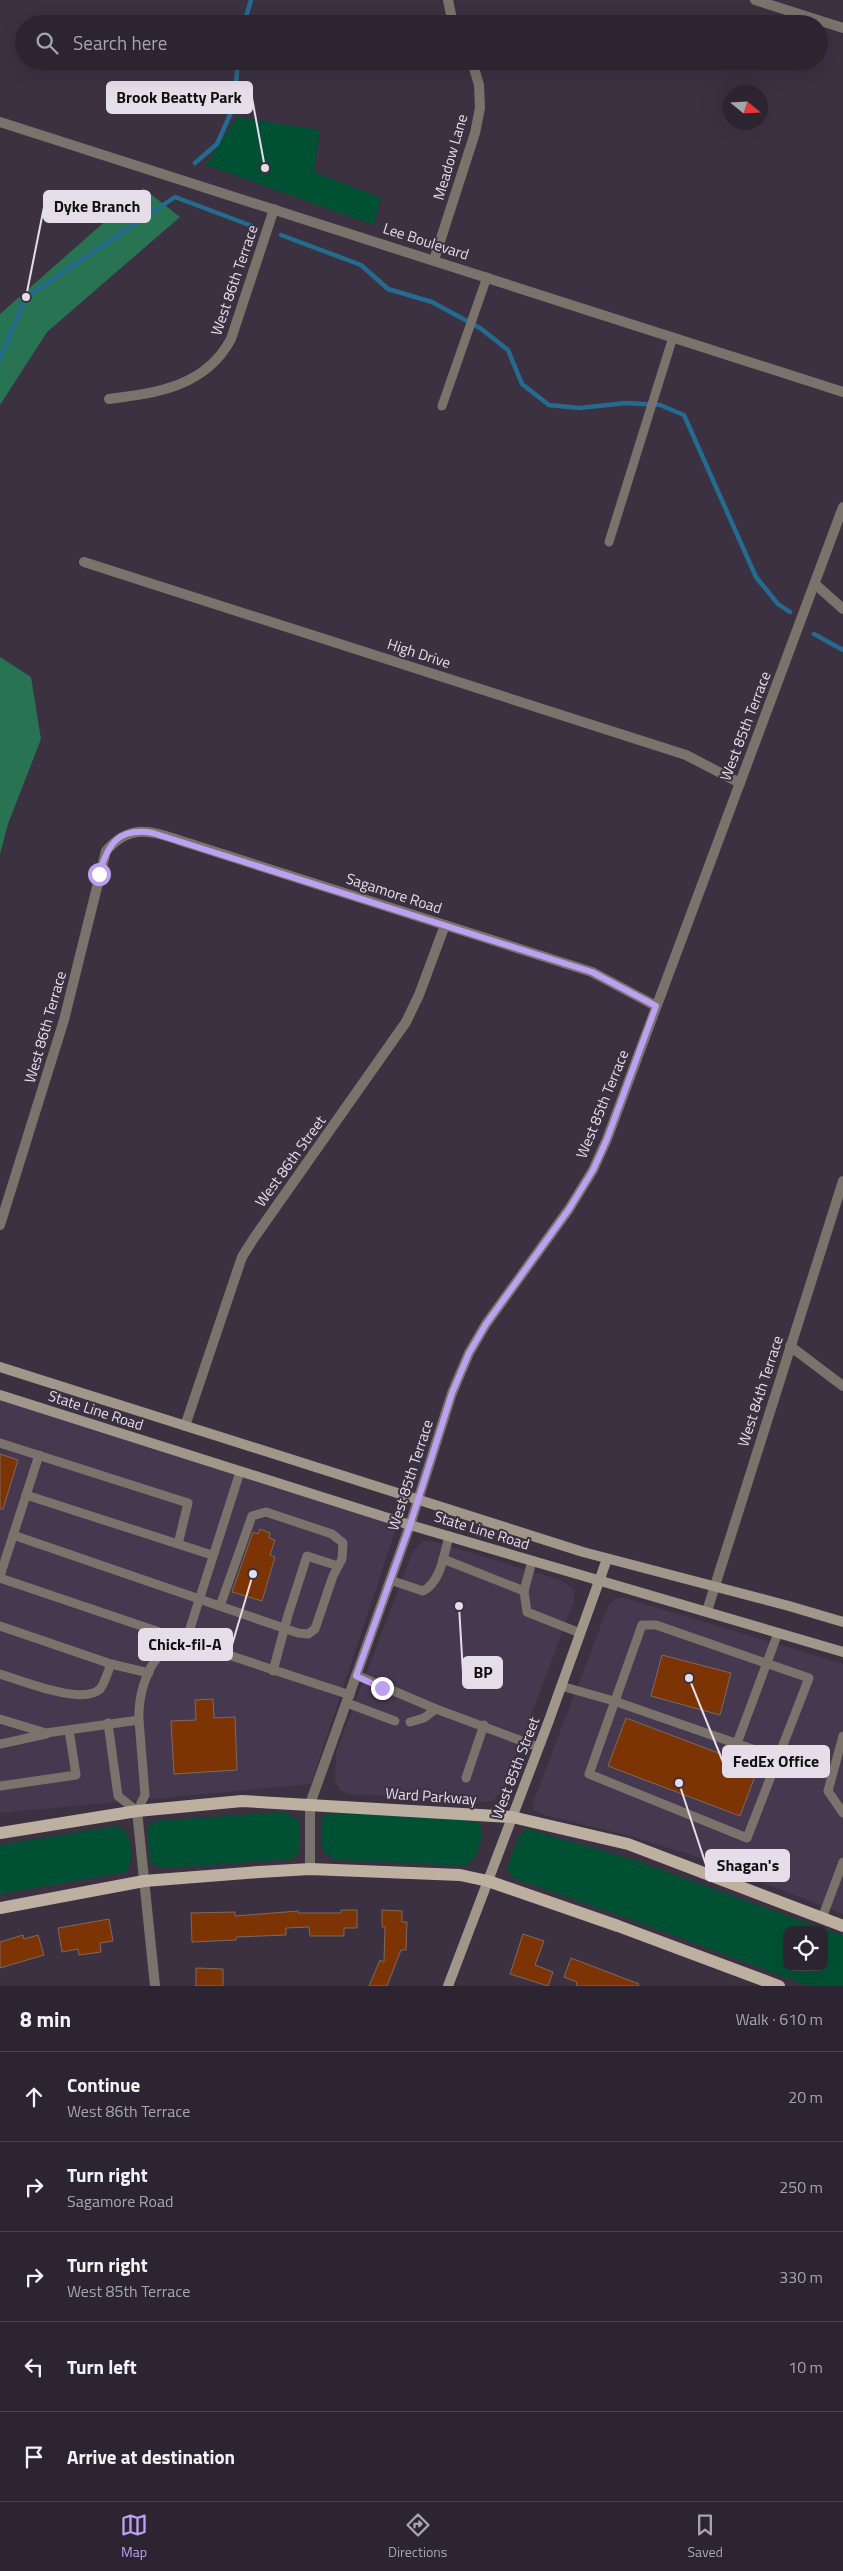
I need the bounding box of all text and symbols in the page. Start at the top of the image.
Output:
search box [15,15,828,70]
text: Search here [73,28,167,57]
icon: search [33,29,61,57]
callout: Brook Beatty Park [107,82,252,113]
text: Brook Beatty Park [116,85,242,109]
north arrow [723,85,768,130]
street label: Meadow Lane [427,111,473,203]
callout: Dyke Branch [44,191,150,222]
text: Dyke Branch [54,194,140,218]
street label: Lee Boulevard [380,216,472,266]
street label: West 86th Terrace [204,222,264,338]
street label: High Drive [384,632,454,674]
street label: West 85th Terrace [714,668,776,784]
route start [88,863,111,886]
street label: Sagamore Road [343,867,445,919]
street label: West 86th Terrace [18,968,72,1086]
street label: West 85th Terrace [570,1046,634,1162]
street label: West 86th Street [249,1110,332,1212]
street label: West 84th Terrace [731,1333,789,1449]
street label: State Line Road [45,1384,147,1436]
street label: West 85th Terrace [381,1417,439,1533]
street label: State Line Road [431,1505,533,1555]
callout: Chick-fil-A [139,1629,232,1660]
text: Chick-fil-A [148,1632,222,1656]
callout: BP [463,1657,502,1688]
text: BP [473,1660,493,1684]
route end [371,1677,394,1700]
street label: West 85th Street [485,1713,545,1823]
callout: FedEx Office [723,1746,829,1777]
text: FedEx Office [733,1749,819,1773]
street label: Ward Parkway [385,1781,477,1811]
callout: Shagan's [706,1850,789,1881]
text: Shagan's [717,1853,779,1877]
map controls [783,1926,828,1971]
button: locate [783,1926,828,1971]
text: 8 min [20,2003,71,2035]
text: Walk · 610 m [735,2007,823,2031]
text: Continue [67,2070,140,2099]
icon: ahead [20,2083,48,2111]
text: 20 m [788,2085,823,2109]
text: West 86th Terrace [67,2099,190,2123]
text: Turn right [67,2160,148,2189]
icon: right [20,2173,48,2201]
text: 250 m [779,2175,823,2199]
text: Sagamore Road [67,2189,173,2213]
text: Turn right [67,2250,148,2279]
icon: right [20,2263,48,2291]
text: 330 m [779,2265,823,2289]
text: West 85th Terrace [67,2279,190,2303]
text: Turn left [67,2352,137,2381]
icon: left [20,2353,48,2381]
text: 10 m [788,2355,823,2379]
text: Arrive at destination [67,2442,235,2471]
icon: arrive [20,2443,48,2471]
tab: Map [120,2511,148,2562]
tab: Directions [388,2511,447,2562]
tab: Saved [687,2511,723,2562]

